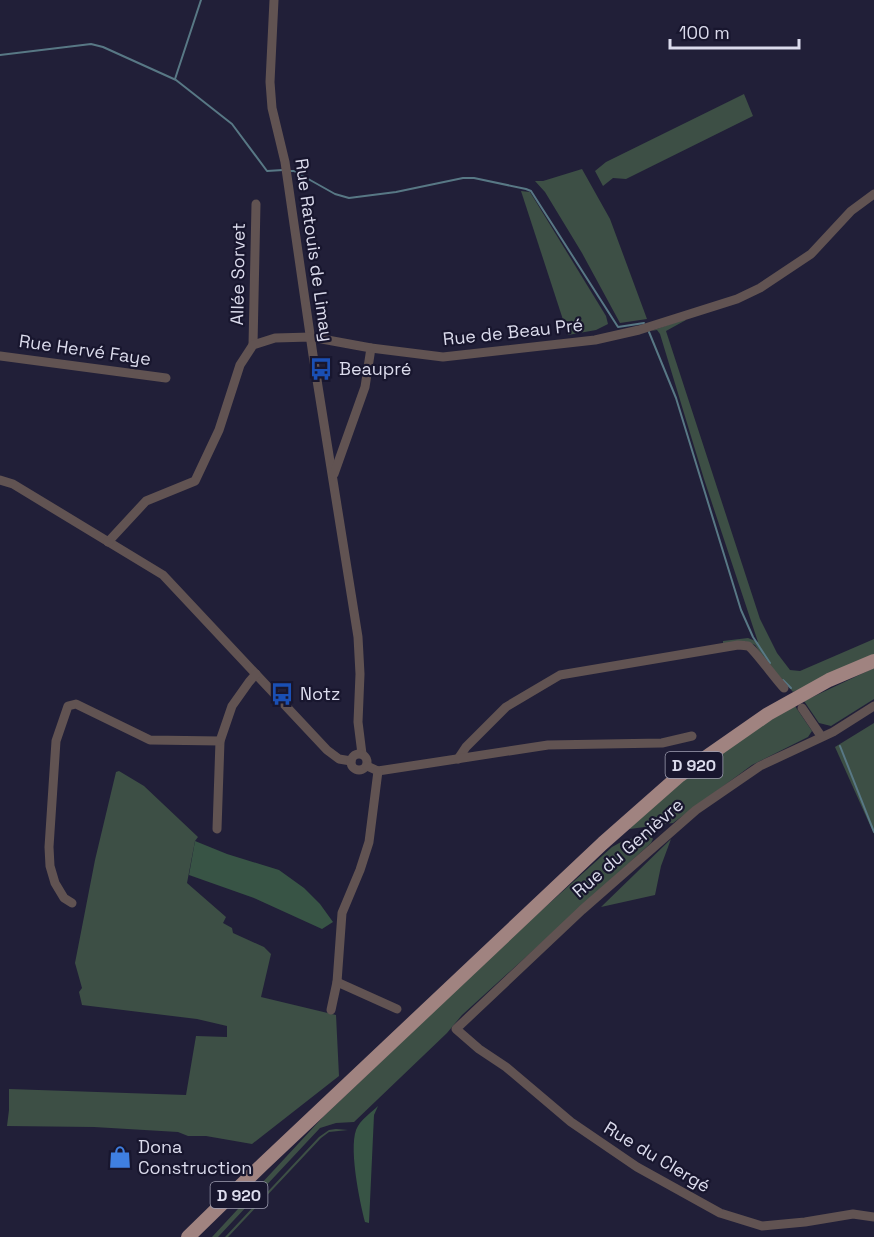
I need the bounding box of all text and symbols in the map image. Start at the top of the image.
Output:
scale bar [670,12,799,50]
text: 100 m [679,21,730,44]
street label: Rue Ratouis de Limay [290,157,339,343]
street label: Allée Sorvet [225,222,250,326]
street label: Rue de Beau Pré [442,313,584,350]
street label: Rue Hervé Faye [18,329,152,370]
bus stop icon: Beaupré [308,356,334,382]
place label: Beaupré [339,357,411,380]
bus stop icon: Notz [269,681,295,707]
place label: Notz [300,682,340,705]
road number: D 920 [666,752,722,778]
street label: Rue du Genièvre [567,793,688,902]
street label: Rue du Clergé [600,1116,715,1197]
place label: Dona Construction [138,1135,252,1179]
shop icon: Dona Construction [107,1144,133,1170]
road number: D 920 [210,1182,268,1208]

